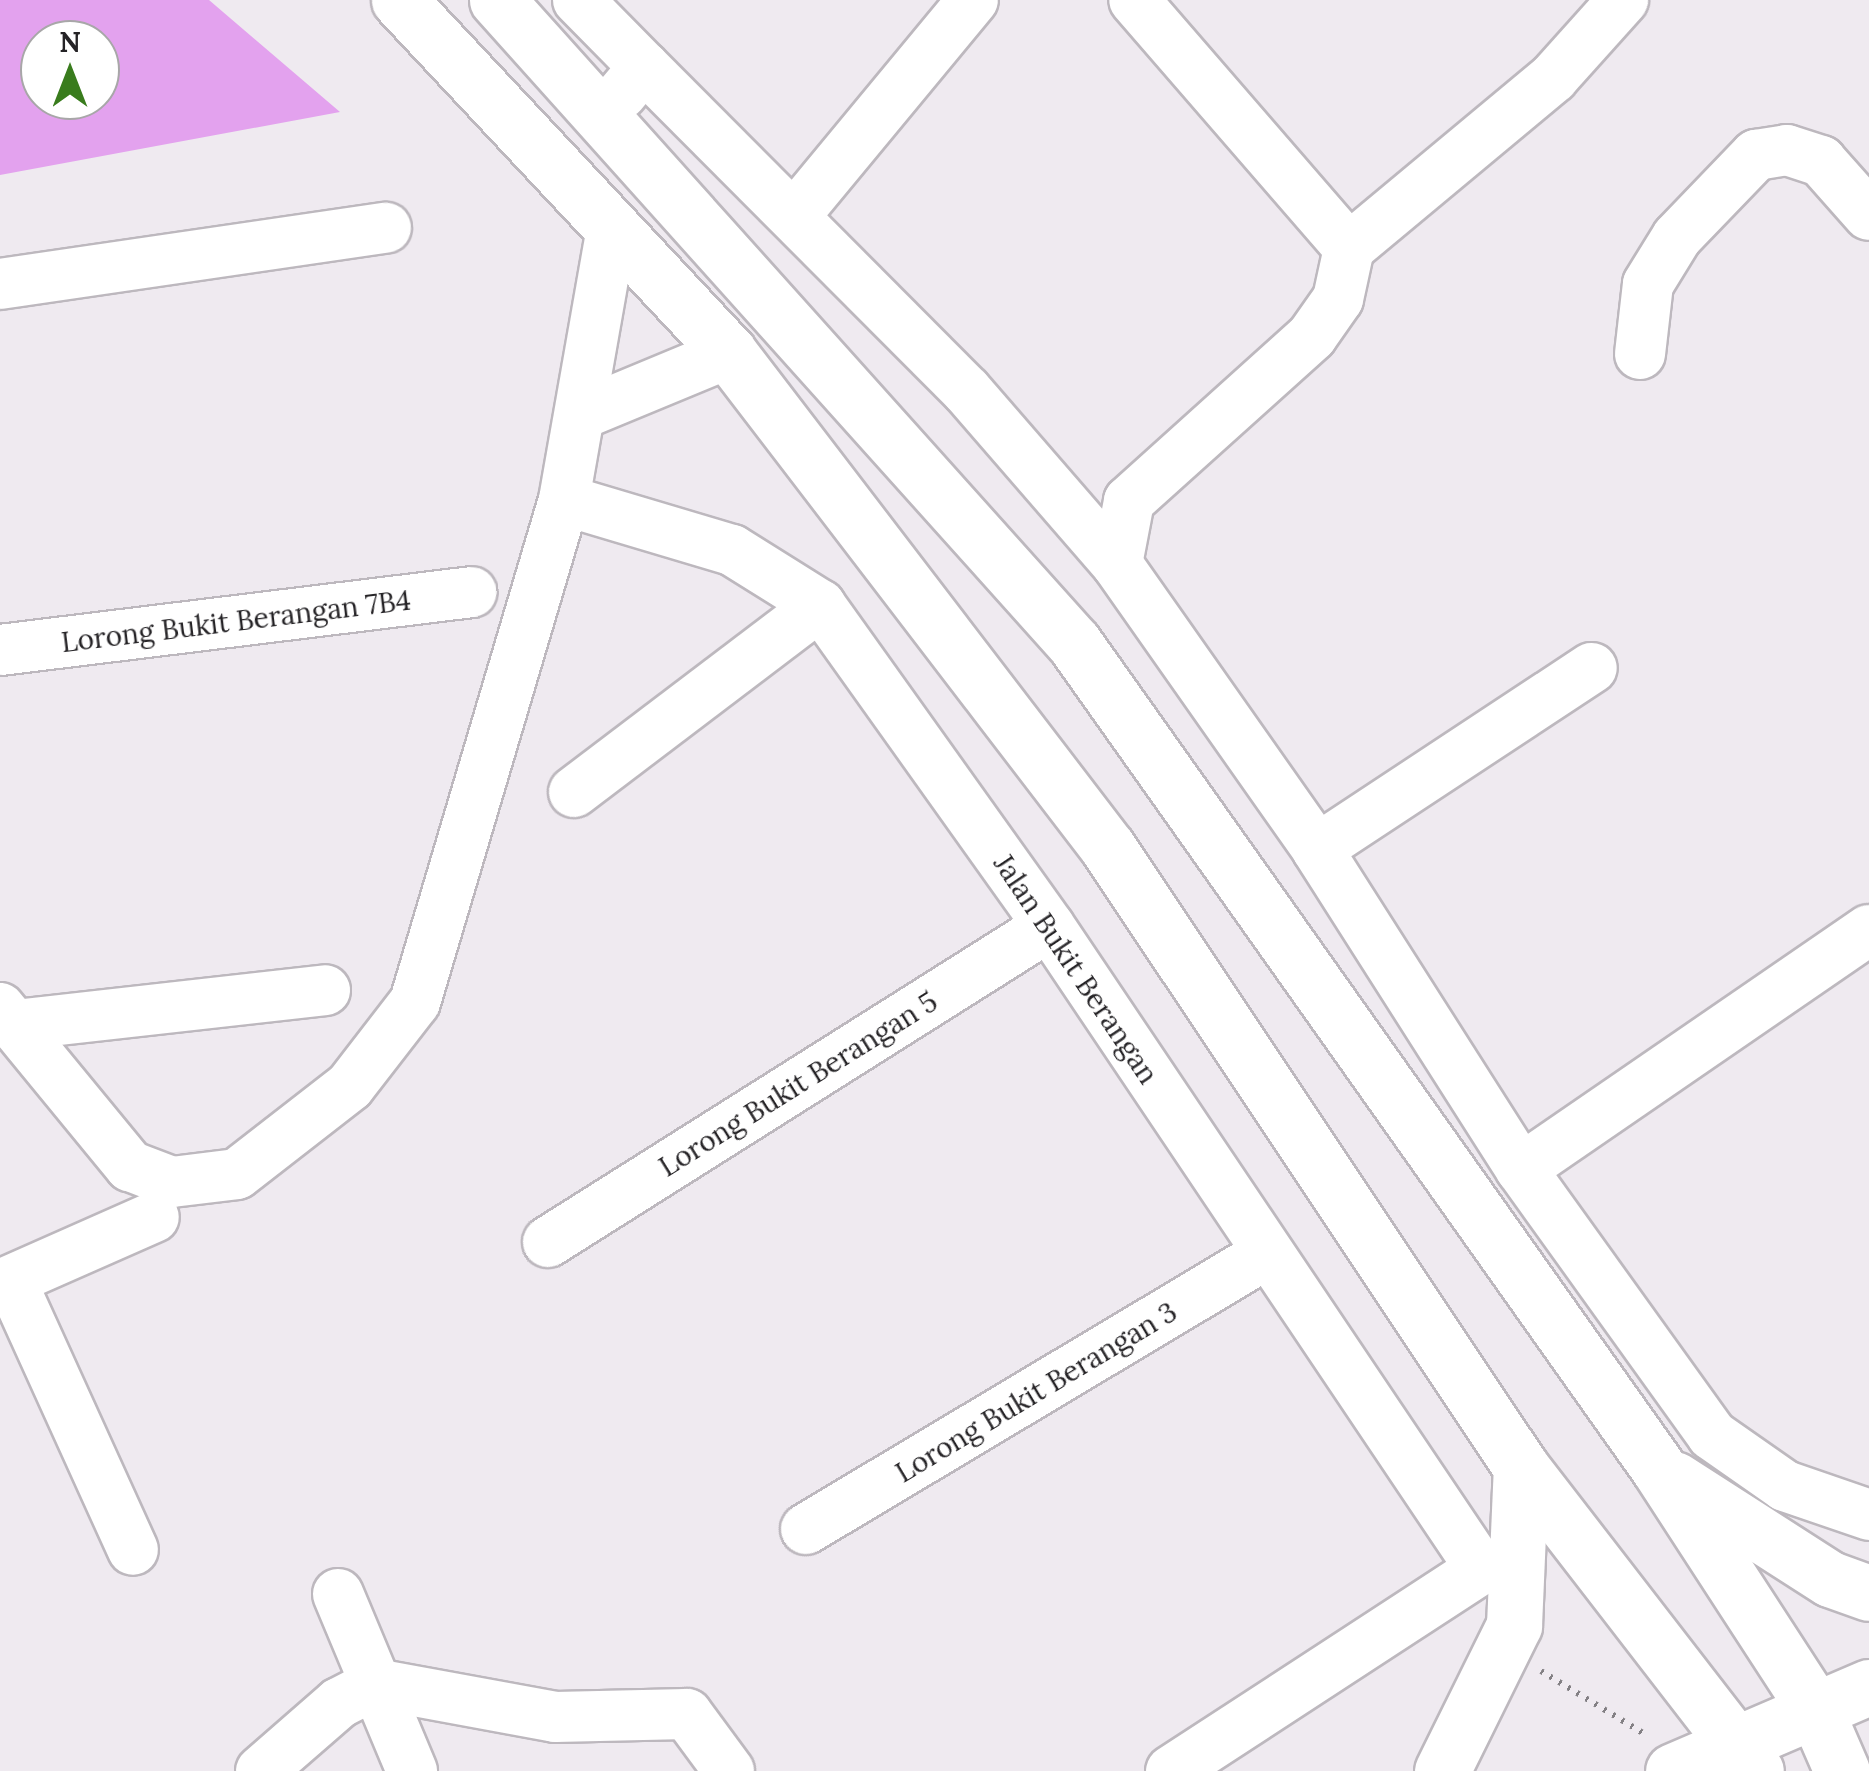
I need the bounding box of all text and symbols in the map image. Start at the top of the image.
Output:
north arrow [20,20,120,120]
text: N [59,24,81,60]
street label: Lorong Bukit Berangan 7B4 [59,583,413,659]
street label: Jalan Bukit Berangan [987,848,1165,1090]
street label: Lorong Bukit Berangan 5 [653,985,943,1183]
street label: Lorong Bukit Berangan 3 [889,1295,1183,1489]

